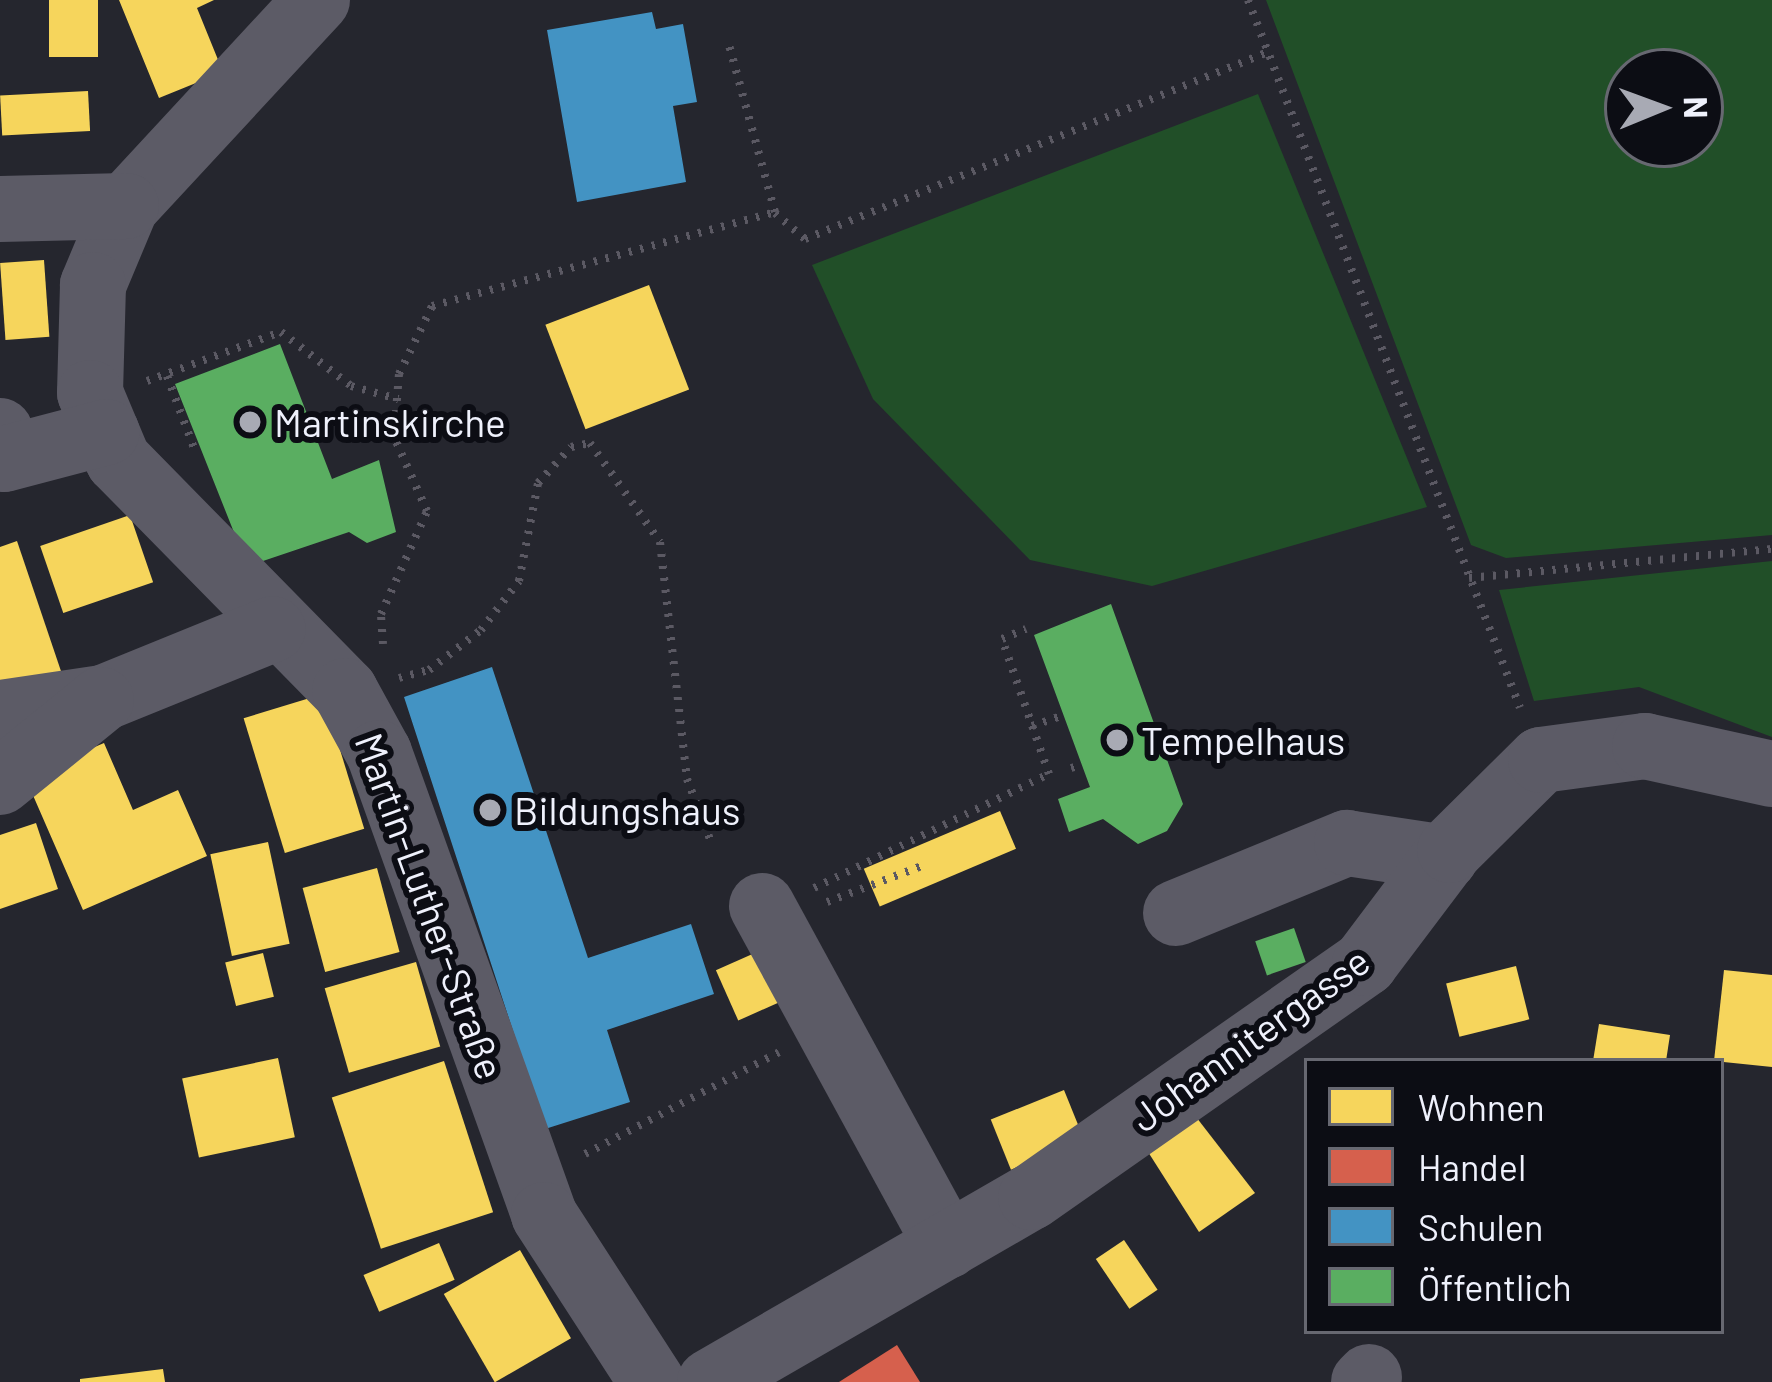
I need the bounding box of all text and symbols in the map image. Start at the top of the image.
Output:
north arrow [1604,48,1724,168]
text: N [1677,96,1717,119]
place label: Martinskirche [274,399,506,445]
marker: Martinskirche [237,409,263,435]
place label: Tempelhaus [1141,717,1345,763]
street label: Martin-Luther-Straße [346,727,514,1085]
marker: Tempelhaus [1104,727,1130,753]
place label: Bildungshaus [514,787,741,833]
marker: Bildungshaus [477,797,503,823]
street label: Johannitergasse [1122,937,1378,1141]
legend [1304,1058,1724,1334]
text: Wohnen [1418,1085,1545,1128]
text: Handel [1418,1145,1526,1188]
text: Schulen [1418,1205,1543,1248]
text: Öffentlich [1418,1265,1572,1308]

